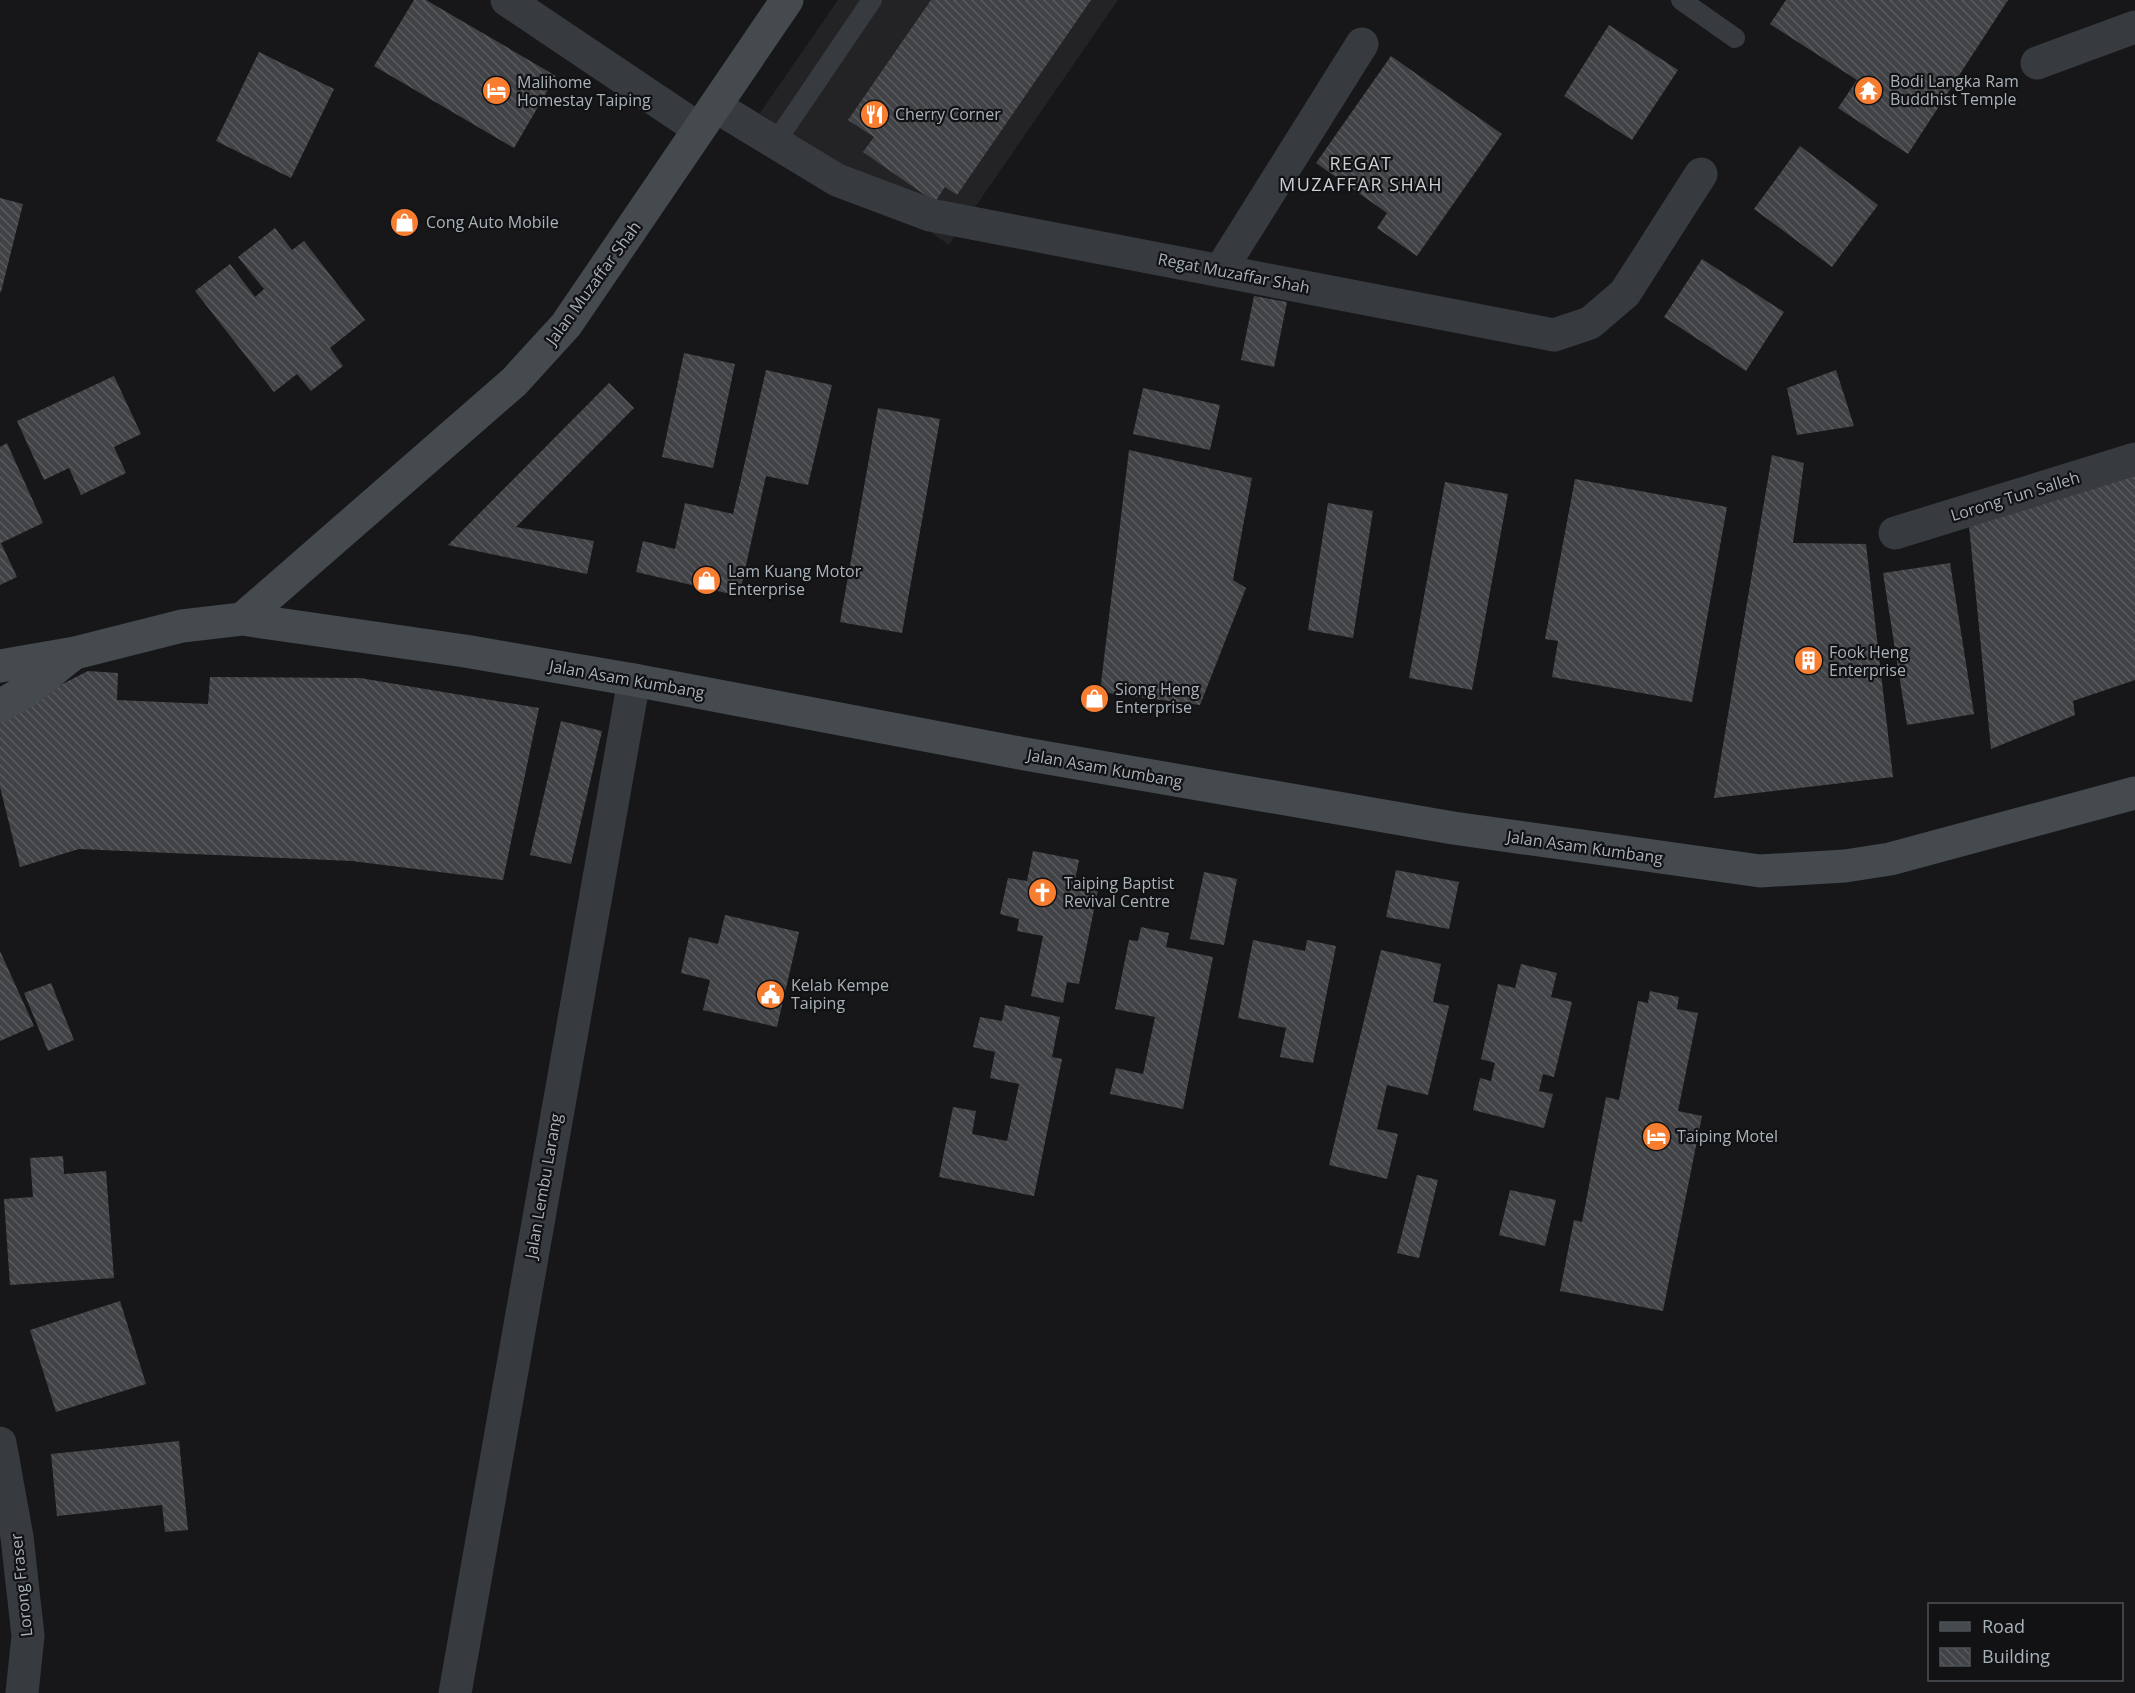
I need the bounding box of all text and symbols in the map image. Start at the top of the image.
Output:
place label: Bodi Langka Ram Buddhist Temple [1890,70,2019,110]
place label: Malihome Homestay Taiping [517,71,651,111]
temple icon: Bodi Langka Ram Buddhist Temple [1853,74,1885,106]
hotel icon: Malihome Homestay Taiping [480,75,512,107]
restaurant icon: Cherry Corner [858,98,890,130]
place label: Cherry Corner [895,103,1001,125]
district label: REGAT MUZAFFAR SHAH [1279,151,1443,196]
shop icon: Cong Auto Mobile [389,206,421,238]
place label: Cong Auto Mobile [426,211,559,233]
street label: Jalan Muzaffar Shah [539,217,645,351]
street label: Regat Muzaffar Shah [1156,247,1312,299]
street label: Lorong Tun Salleh [1948,466,2082,526]
place label: Lam Kuang Motor Enterprise [728,560,862,600]
shop icon: Lam Kuang Motor Enterprise [691,564,723,596]
place label: Fook Heng Enterprise [1829,641,1909,681]
building icon: Fook Heng Enterprise [1792,645,1824,677]
street label: Jalan Asam Kumbang [546,654,707,704]
place label: Siong Heng Enterprise [1115,678,1200,718]
shop icon: Siong Heng Enterprise [1078,682,1110,714]
street label: Jalan Asam Kumbang [1024,743,1185,793]
street label: Jalan Asam Kumbang [1504,825,1665,869]
place label: Taiping Baptist Revival Centre [1064,872,1175,912]
church icon: Taiping Baptist Revival Centre [1027,876,1059,908]
place label: Kelab Kempe Taiping [791,974,889,1014]
public building icon: Kelab Kempe Taiping [754,978,786,1010]
street label: Jalan Lembu Larang [519,1111,567,1262]
hotel icon: Taiping Motel [1640,1120,1672,1152]
place label: Taiping Motel [1677,1125,1778,1147]
street label: Lorong Fraser [5,1532,37,1638]
legend [1928,1603,2123,1681]
text: Road [1982,1614,2025,1638]
text: Building [1982,1644,2050,1668]

